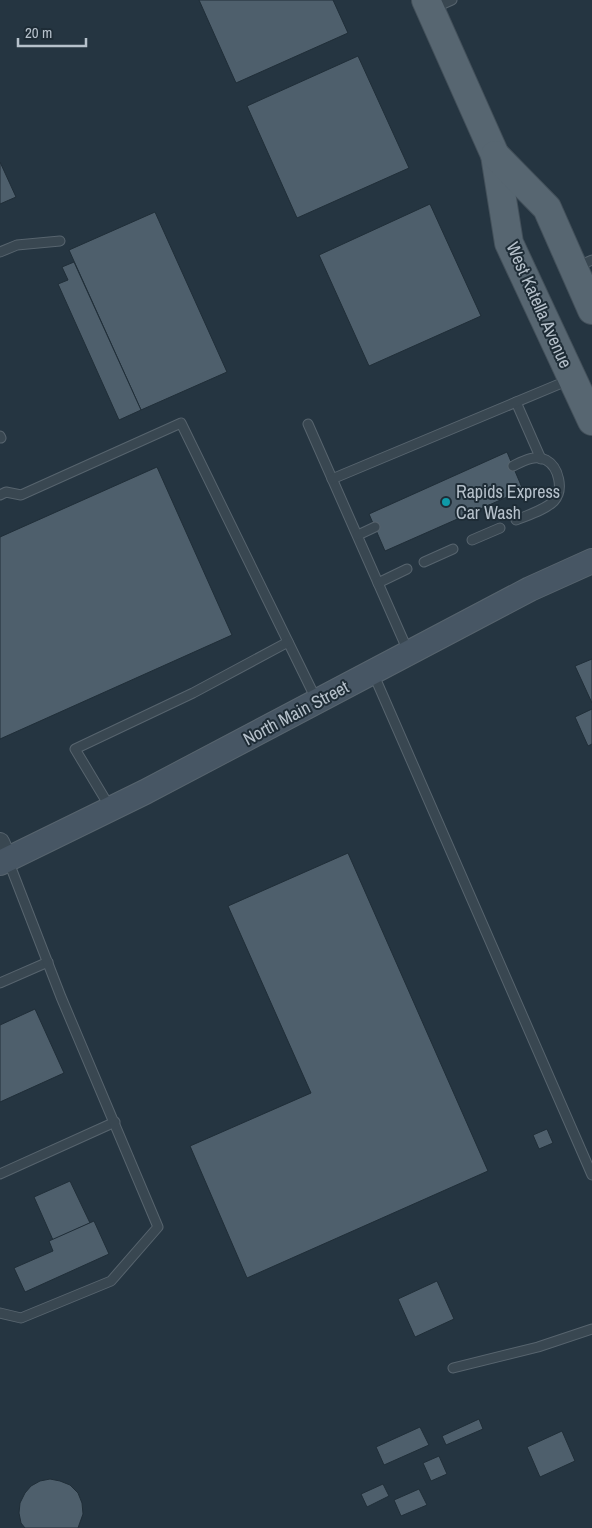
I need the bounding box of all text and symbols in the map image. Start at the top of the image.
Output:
scale bar [18,15,85,47]
text: 20 m [25,22,52,43]
street label: West Katella Avenue [500,238,578,372]
place label: Rapids Express Car Wash [456,479,560,525]
marker: Rapids Express Car Wash [440,496,452,508]
street label: North Main Street [238,674,353,751]

